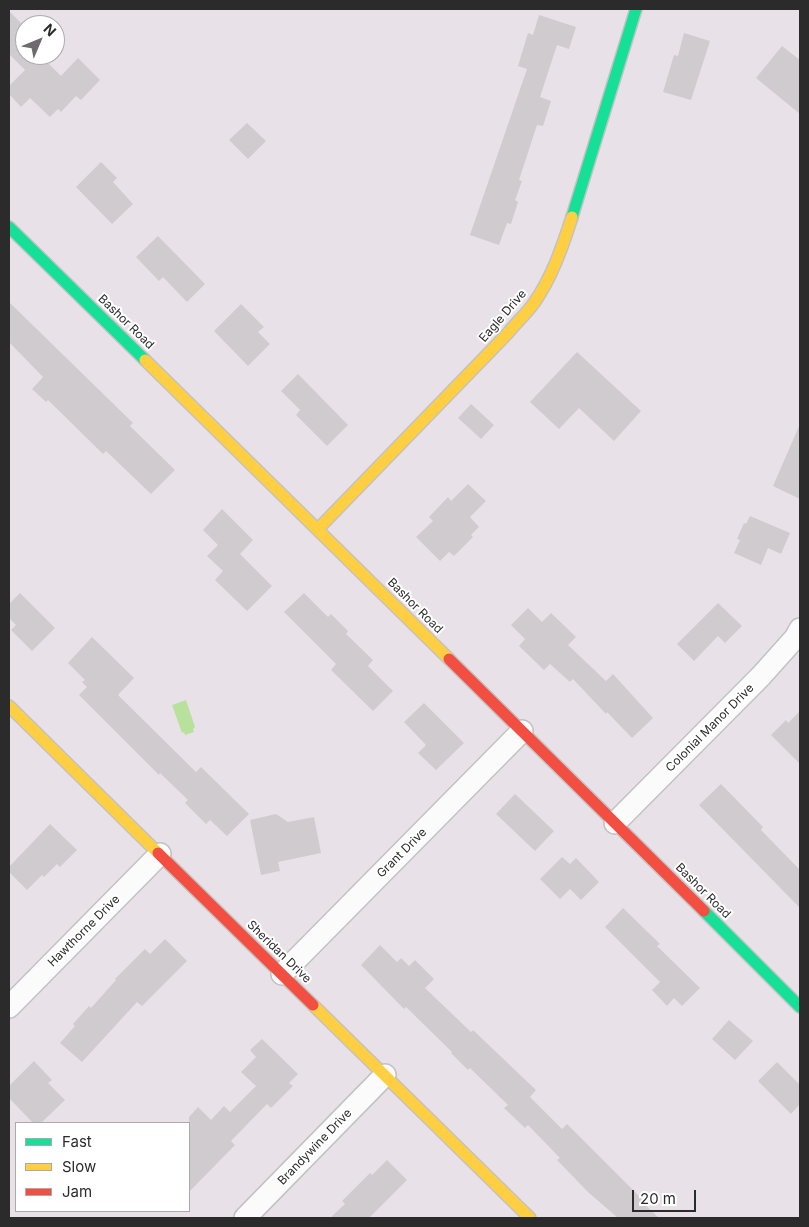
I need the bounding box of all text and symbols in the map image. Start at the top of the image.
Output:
north arrow [15,15,65,65]
text: N [40,20,60,40]
street label: Eagle Drive [476,287,530,345]
street label: Bashor Road [95,292,157,352]
street label: Bashor Road [384,575,446,637]
street label: Colonial Manor Drive [663,681,757,775]
street label: Grant Drive [374,825,430,881]
street label: Bashor Road [672,860,734,922]
street label: Hawthorne Drive [45,892,123,970]
street label: Sheridan Drive [244,918,314,986]
street label: Brandywine Drive [275,1106,355,1188]
legend [15,1122,190,1212]
text: Fast [62,1132,92,1151]
text: Slow [62,1157,96,1176]
scale bar [634,1180,698,1212]
text: Jam [62,1182,92,1201]
text: 20 m [640,1189,676,1208]

